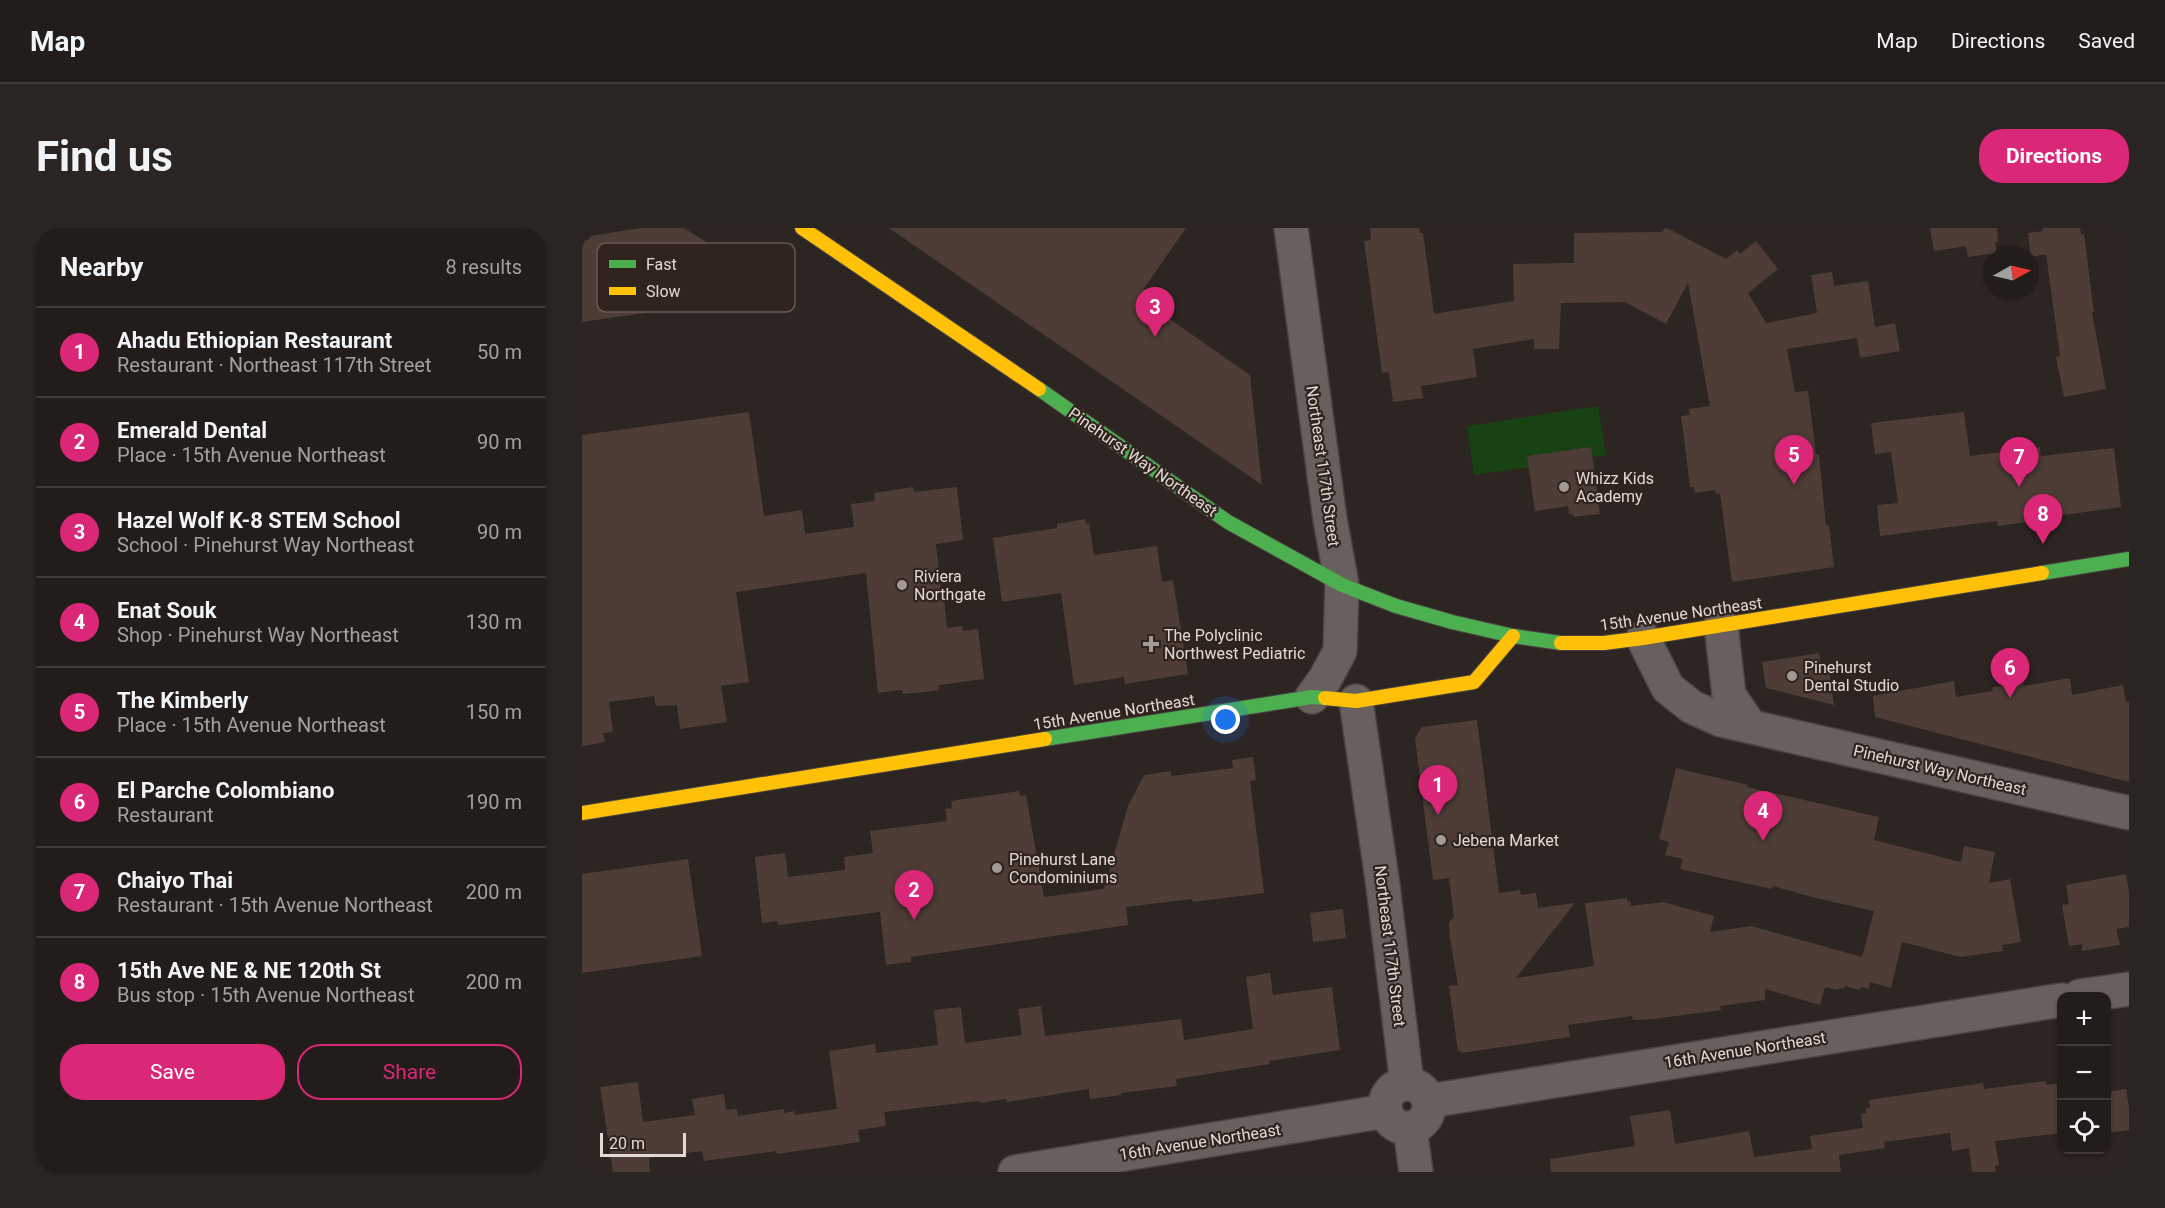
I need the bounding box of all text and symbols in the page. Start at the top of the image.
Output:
text: Map [30,25,85,58]
text: Map [1876,29,1918,53]
text: Directions [1951,29,2045,53]
text: Saved [2078,29,2135,53]
button: Directions [1979,129,2129,183]
text: Find us [36,132,173,181]
legend [597,243,795,312]
north arrow [1985,246,2039,300]
text: Nearby [60,252,143,282]
text: 8 results [446,255,522,279]
text: Fast [646,255,677,274]
text: Slow [646,282,681,301]
pin: 3 [1136,288,1174,337]
text: Ahadu Ethiopian Restaurant [117,328,392,353]
text: 1 [74,340,85,364]
text: 50 m [477,340,522,364]
text: Restaurant · Northeast 117th Street [117,353,432,377]
street label: Northeast 117th Street [1302,384,1344,548]
street label: Pinehurst Way Northeast [1065,403,1221,521]
text: Emerald Dental [117,418,267,443]
text: 2 [74,430,85,454]
text: 90 m [477,430,522,454]
pin: 5 [1774,436,1814,485]
pin: 7 [2000,438,2038,487]
text: Place · 15th Avenue Northeast [117,443,386,467]
place label: Whizz Kids Academy [1576,469,1654,506]
marker: Whizz Kids Academy [1557,480,1571,494]
pin: 8 [2024,494,2062,544]
text: Hazel Wolf K-8 STEM School [117,508,401,533]
text: 3 [74,520,85,544]
text: 90 m [477,520,522,544]
text: School · Pinehurst Way Northeast [117,533,414,557]
place label: Riviera Northgate [914,567,986,604]
marker: Riviera Northgate [895,578,909,592]
street label: 15th Avenue Northeast [1599,593,1763,635]
text: Enat Souk [117,598,216,623]
text: 4 [74,610,85,634]
text: 130 m [466,610,522,634]
text: Shop · Pinehurst Way Northeast [117,623,399,647]
place label: The Polyclinic Northwest Pediatric [1164,626,1305,663]
marker: The Polyclinic Northwest Pediatric [1142,635,1160,653]
pin: 6 [1990,648,2030,698]
place label: Pinehurst Dental Studio [1804,658,1899,695]
marker: Pinehurst Dental Studio [1785,669,1799,683]
text: The Kimberly [117,688,248,713]
street label: 15th Avenue Northeast [1032,690,1196,734]
text: 5 [74,700,85,724]
text: 150 m [466,700,522,724]
your location [1211,705,1240,734]
text: Place · 15th Avenue Northeast [117,713,386,737]
street label: Pinehurst Way Northeast [1852,741,2028,799]
pin: 1 [1418,766,1458,815]
text: El Parche Colombiano [117,778,334,803]
text: 6 [74,790,85,814]
text: 190 m [466,790,522,814]
pin: 4 [1744,792,1782,841]
text: Restaurant [117,803,214,827]
place label: Jebena Market [1453,831,1559,850]
marker: Jebena Market [1434,833,1448,847]
place label: Pinehurst Lane Condominiums [1009,850,1117,887]
marker: Pinehurst Lane Condominiums [990,861,1004,875]
street label: Northeast 117th Street [1371,864,1409,1028]
text: Chaiyo Thai [117,868,233,893]
pin: 2 [894,870,934,920]
text: 7 [74,880,85,904]
text: 200 m [466,880,522,904]
text: Restaurant · 15th Avenue Northeast [117,893,433,917]
text: 15th Ave NE & NE 120th St [117,958,381,983]
text: 8 [74,970,85,994]
text: 200 m [466,970,522,994]
text: Bus stop · 15th Avenue Northeast [117,983,414,1007]
map controls [2057,992,2111,1154]
button: + [2057,992,2111,1046]
street label: 16th Avenue Northeast [1663,1028,1827,1072]
button: Save [60,1044,285,1100]
button: Share [297,1044,522,1100]
button: − [2057,1046,2111,1100]
button: locate [2057,1100,2111,1154]
street label: 16th Avenue Northeast [1118,1120,1282,1164]
scale bar [600,1130,686,1158]
text: 20 m [609,1134,645,1153]

